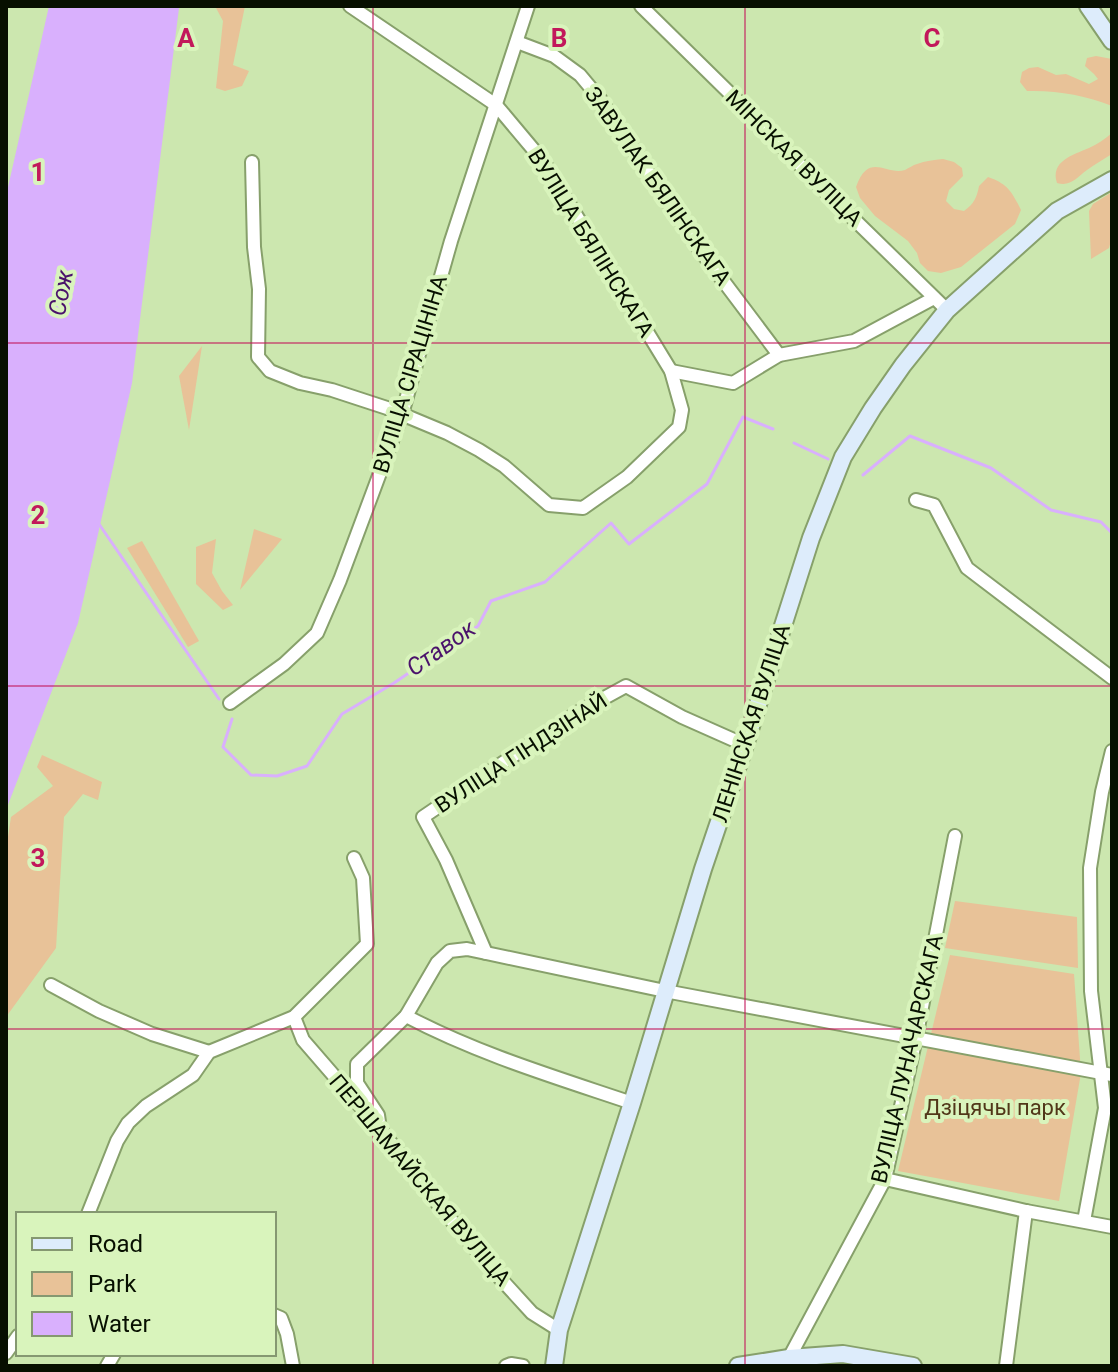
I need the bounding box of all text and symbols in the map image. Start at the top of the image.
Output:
text: A [177,23,195,53]
text: B [551,23,567,53]
text: C [923,23,941,53]
street label: ЗАВУЛАК БЯЛІНСКАГА [580,82,736,291]
street label: МІНСКАЯ ВУЛІЦА [721,85,868,232]
street label: ВУЛІЦА БЯЛІНСКАГА [523,144,659,342]
text: 1 [31,157,45,187]
water label: Сож [43,267,79,318]
street label: ВУЛІЦА СІРАЦІНІНА [368,271,452,476]
text: 2 [31,500,45,530]
water label: Ставок [401,613,482,682]
street label: ЛЕНІНСКАЯ ВУЛІЦА [707,620,795,825]
street label: ВУЛІЦА ГІНДЗІНАЙ [430,688,612,818]
text: 3 [31,843,45,873]
street label: ВУЛІЦА ЛУНАЧАРСКАГА [866,932,948,1186]
street label: ПЕРШАМАЙСКАЯ ВУЛІЦА [324,1069,516,1291]
park label: Дзіцячы парк [924,1095,1066,1120]
legend [16,1212,276,1356]
text: Road [88,1230,143,1258]
text: Park [88,1270,137,1298]
text: Water [88,1310,151,1338]

